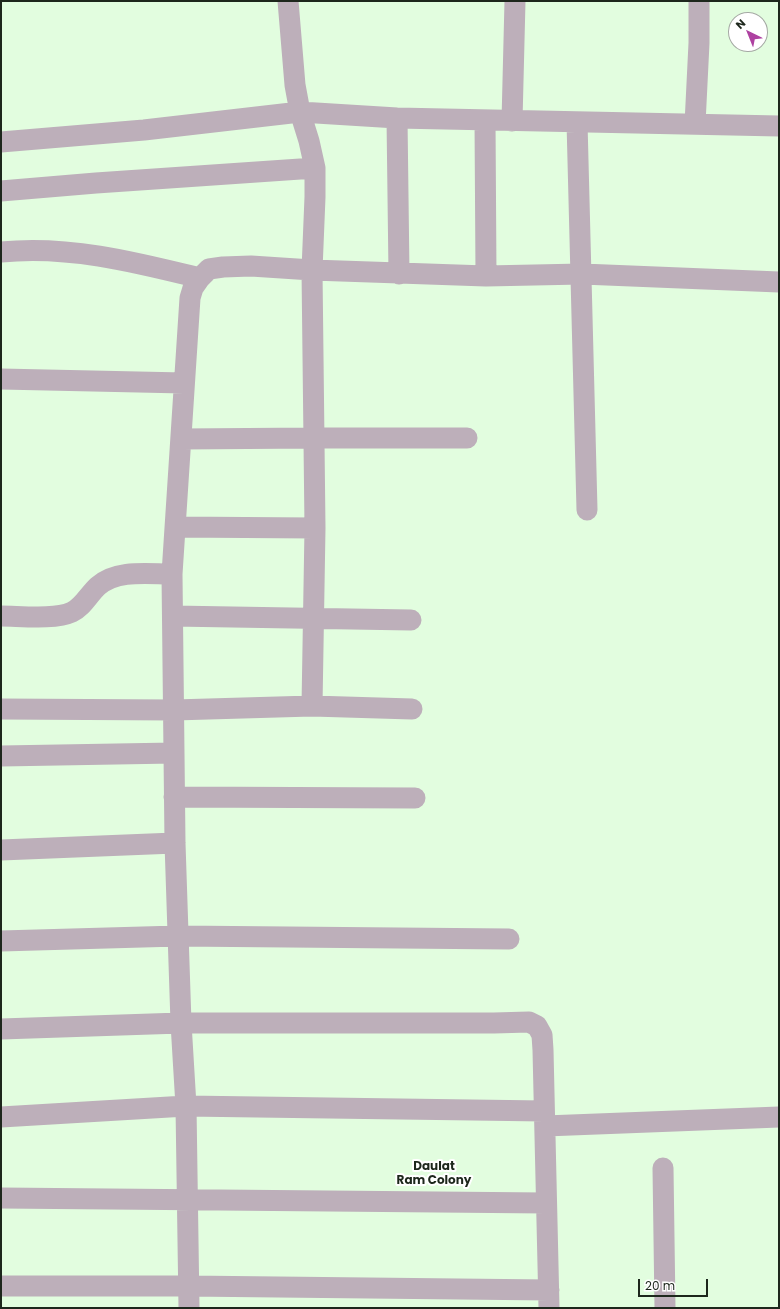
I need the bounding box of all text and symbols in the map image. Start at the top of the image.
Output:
north arrow [728,12,768,52]
text: N [732,15,749,33]
district label: Daulat Ram Colony [397,1160,471,1188]
scale bar [640,1271,710,1297]
text: 20 m [645,1277,675,1294]

